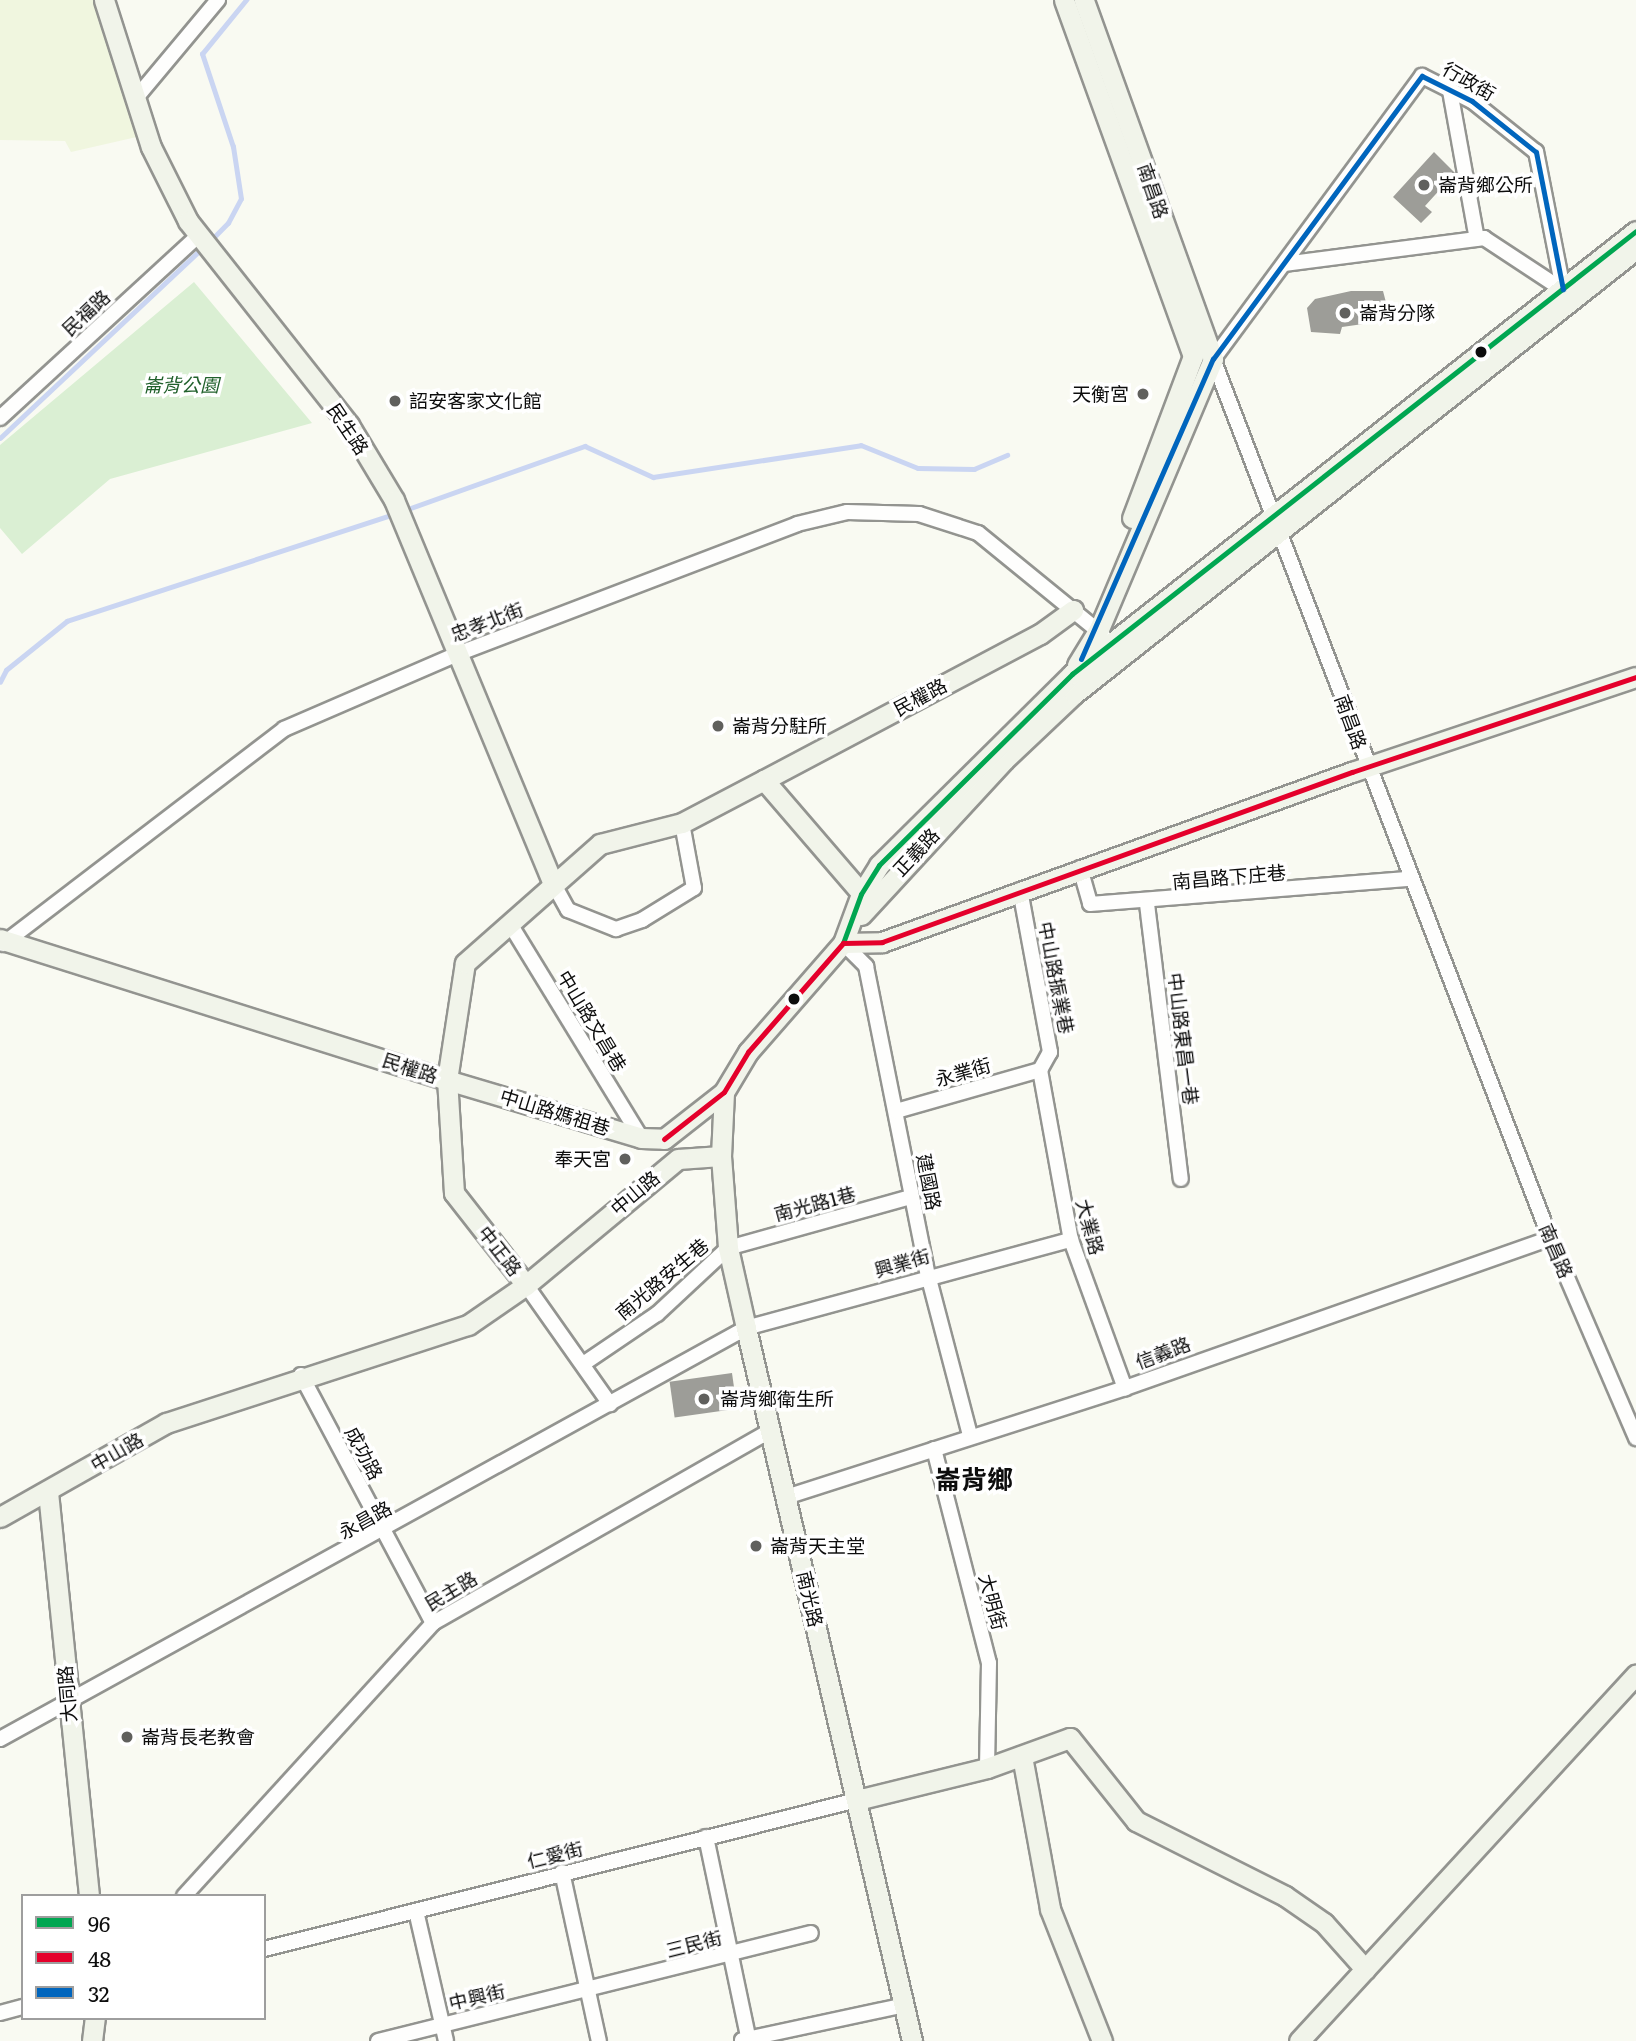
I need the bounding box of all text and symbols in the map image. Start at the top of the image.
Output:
street label: 行政街 [1439,57,1499,105]
street label: 南昌路 [1133,160,1173,222]
place label: 崙背鄉公所 [1438,174,1533,196]
marker: 崙背鄉公所 [1416,177,1432,193]
street label: 民福路 [57,285,115,341]
place label: 崙背分隊 [1359,302,1435,324]
marker: 崙背分隊 [1337,305,1353,321]
unlabelled marker [1474,345,1488,359]
park label: 崙背公園 [143,374,219,396]
place label: 天衡宮 [1072,383,1129,405]
marker: 天衡宮 [1135,386,1151,402]
place label: 詔安客家文化館 [409,390,542,412]
marker: 詔安客家文化館 [387,393,403,409]
street label: 民生路 [323,399,373,459]
street label: 忠孝北街 [447,598,527,646]
street label: 民權路 [889,674,951,720]
street label: 南昌路 [1331,691,1371,753]
place label: 崙背分駐所 [732,715,827,737]
marker: 崙背分駐所 [710,718,726,734]
street label: 正義路 [888,823,944,881]
street label: 南昌路下庄巷 [1171,861,1287,893]
street label: 中山路振業巷 [1034,920,1078,1036]
street label: 中山路文昌巷 [553,966,631,1076]
street label: 中山路東昌一巷 [1164,972,1202,1106]
unlabelled marker [787,992,801,1006]
street label: 民權路 [379,1048,441,1088]
street label: 永業街 [932,1053,994,1091]
street label: 中山路媽祖巷 [497,1084,613,1140]
place label: 奉天宮 [554,1148,611,1170]
marker: 奉天宮 [617,1151,633,1167]
street label: 建國路 [912,1152,946,1212]
street label: 中山路 [606,1166,664,1220]
street label: 南光路1巷 [772,1182,858,1226]
street label: 大業路 [1072,1197,1108,1257]
street label: 南昌路 [1534,1220,1578,1282]
street label: 中正路 [473,1222,527,1280]
street label: 南光路安生巷 [611,1234,713,1324]
street label: 興業街 [871,1244,933,1282]
street label: 信義路 [1132,1332,1194,1374]
place label: 崙背鄉衛生所 [720,1388,834,1410]
marker: 崙背鄉衛生所 [694,1389,714,1409]
street label: 成功路 [341,1422,387,1484]
street label: 中山路 [87,1428,147,1476]
district label: 崙背鄉 [935,1462,1013,1494]
street label: 永昌路 [335,1496,395,1544]
place label: 崙背天主堂 [770,1535,865,1557]
marker: 崙背天主堂 [748,1538,764,1554]
street label: 民主路 [421,1567,481,1615]
street label: 南光路 [792,1569,828,1629]
street label: 大明街 [975,1572,1011,1632]
street label: 大同路 [53,1665,81,1723]
place label: 崙背長老教會 [141,1726,255,1748]
marker: 崙背長老教會 [119,1729,135,1745]
street label: 仁愛街 [525,1837,585,1873]
legend [21,1894,266,2020]
text: 96 [88,1907,110,1938]
street label: 三民街 [664,1926,724,1962]
text: 48 [88,1942,111,1973]
text: 32 [88,1977,109,2008]
street label: 中興街 [447,1979,507,2015]

